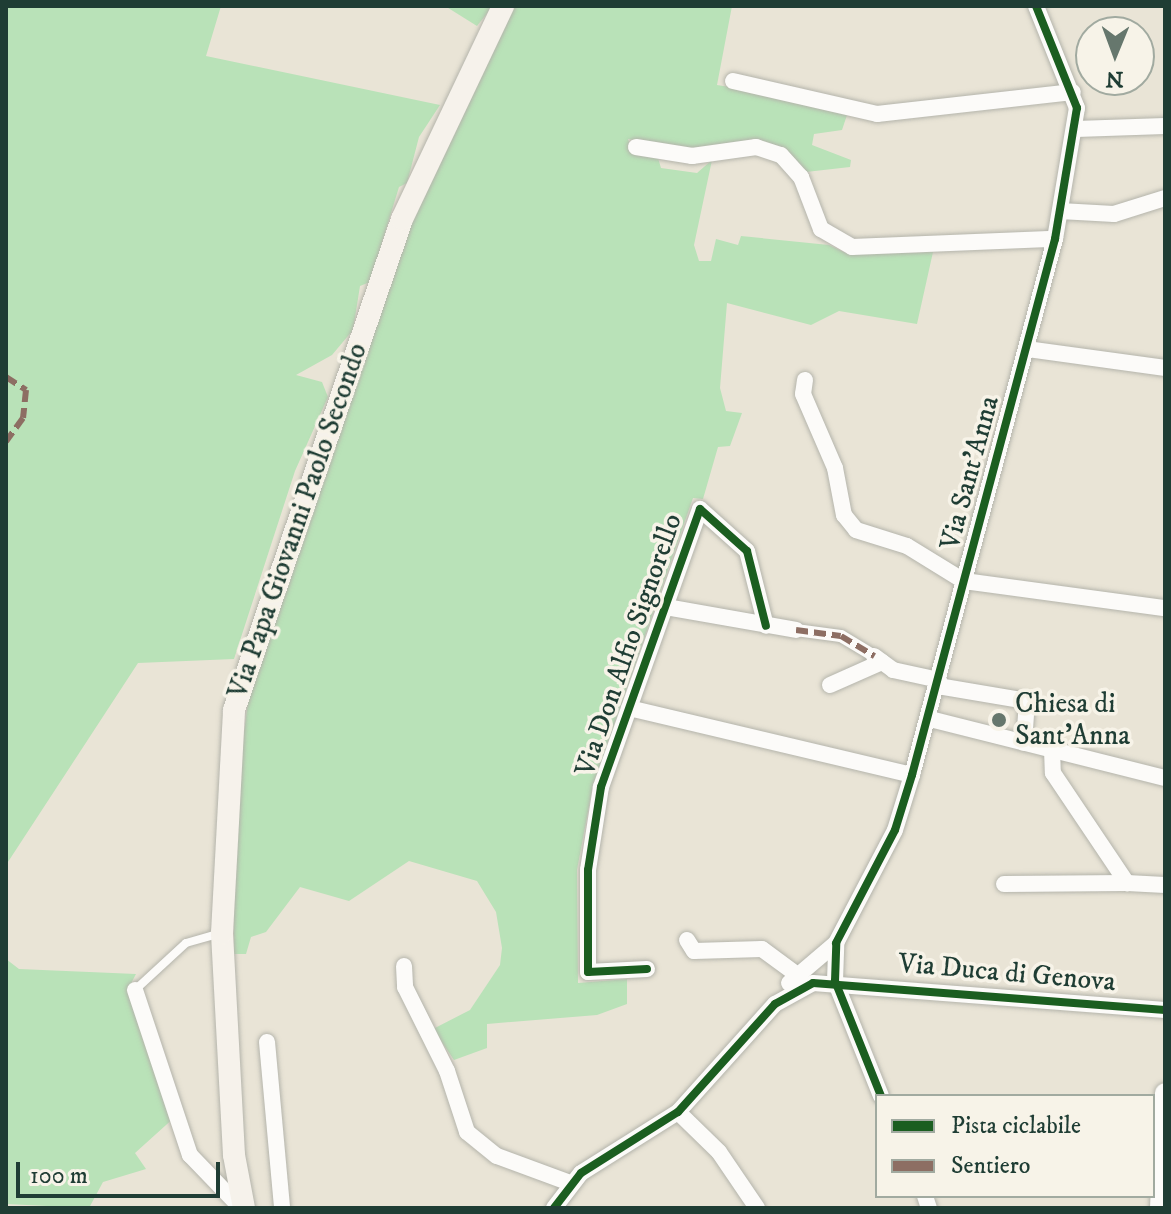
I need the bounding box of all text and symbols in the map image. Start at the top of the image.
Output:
north arrow [1075,16,1155,96]
text: N [1105,65,1124,92]
street label: Via Papa Giovanni Paolo Secondo [221,339,375,703]
street label: Via Sant'Anna [933,392,1007,554]
street label: Via Don Alfio Signorello [568,509,690,781]
place label: Chiesa di Sant'Anna [1015,687,1130,753]
marker: Chiesa di Sant'Anna [990,711,1008,729]
street label: Via Duca di Genova [897,947,1117,999]
legend [875,1094,1155,1198]
text: Pista ciclabile [951,1111,1081,1141]
scale bar [20,1146,224,1196]
text: Sentiero [951,1151,1030,1181]
text: 100 m [30,1161,88,1191]

